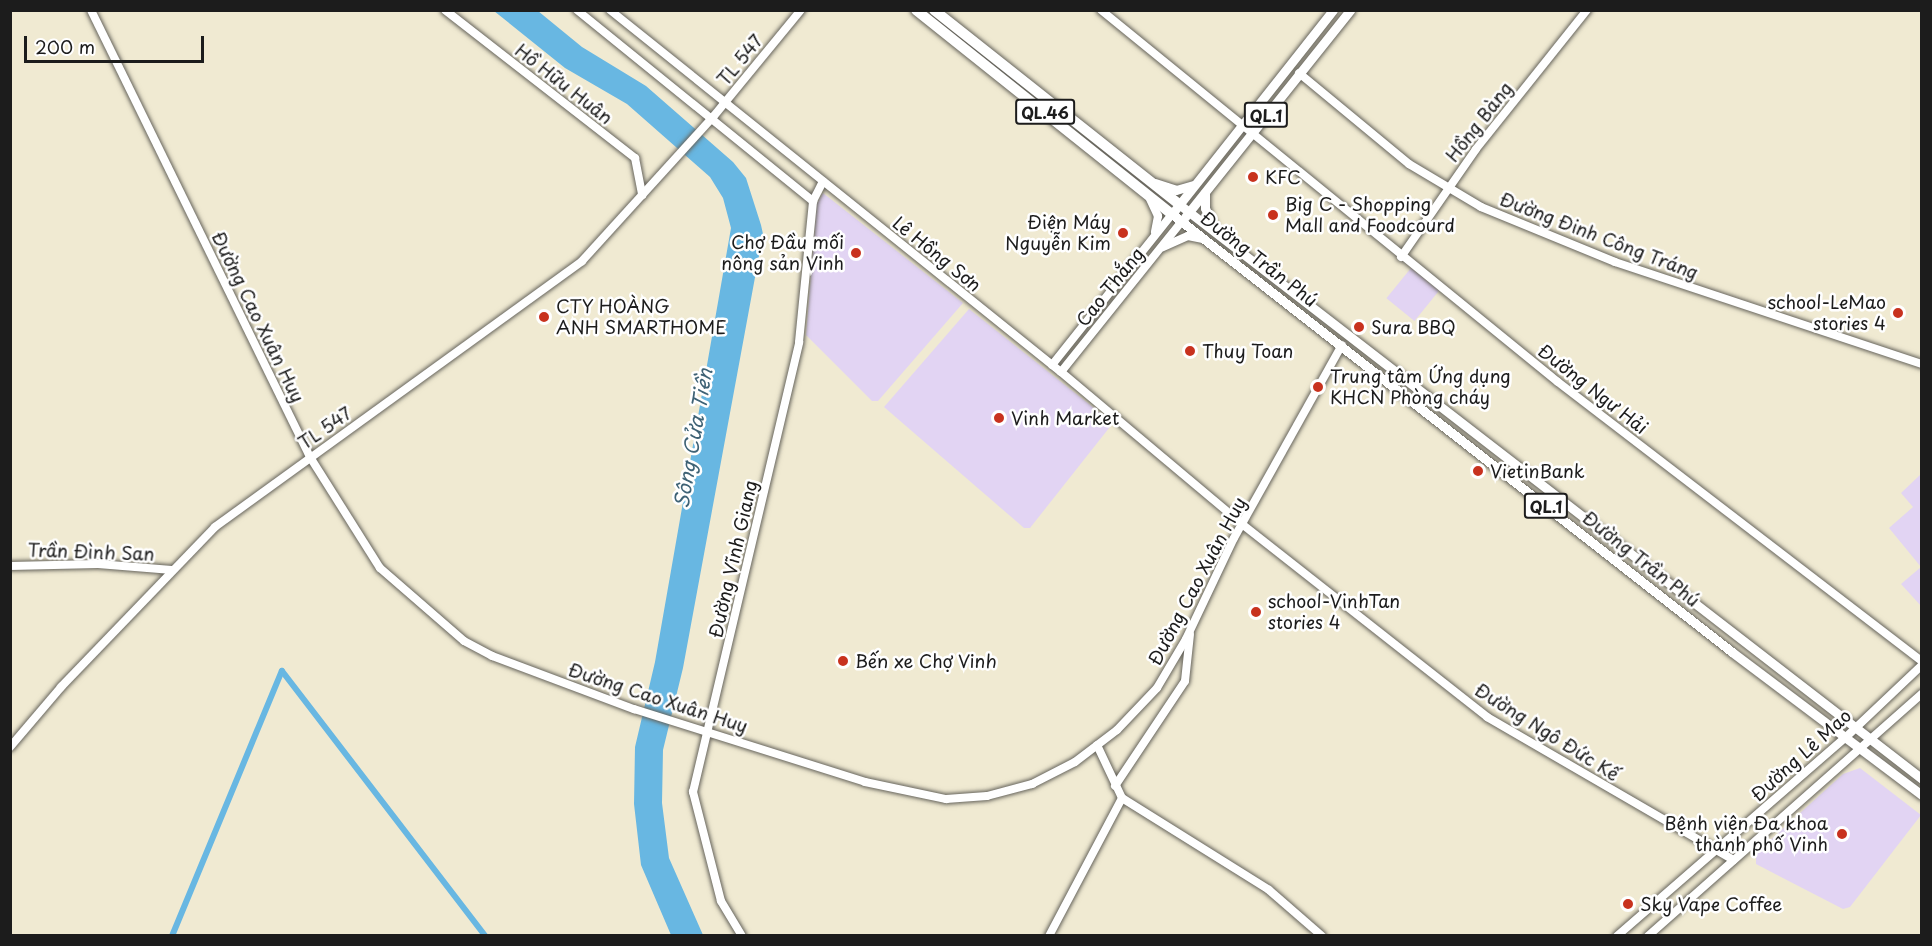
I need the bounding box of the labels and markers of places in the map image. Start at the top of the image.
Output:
place label: KFC [1265,166,1301,188]
marker: KFC [1246,170,1260,184]
place label: Big C - Shopping Mall and Foodcourd [1285,194,1457,236]
marker: Big C - Shopping Mall and Foodcourd [1266,208,1280,222]
place label: Điện Máy Nguyễn Kim [1005,212,1111,254]
marker: Điện Máy Nguyễn Kim [1116,226,1130,240]
place label: Chợ Đầu mối nông sản Vinh [722,232,844,274]
marker: Chợ Đầu mối nông sản Vinh [849,246,863,260]
place label: school-LeMao stories 4 [1768,292,1886,334]
place label: CTY HOÀNG ANH SMARTHOME [556,296,725,338]
marker: school-LeMao stories 4 [1891,306,1905,320]
marker: CTY HOÀNG ANH SMARTHOME [537,310,551,324]
place label: Sura BBQ [1371,316,1455,338]
marker: Sura BBQ [1352,320,1366,334]
place label: Thuy Toan [1202,340,1293,362]
marker: Thuy Toan [1183,344,1197,358]
place label: Trung tâm Ứng dụng KHCN Phòng cháy [1330,366,1510,409]
marker: Trung tâm Ứng dụng KHCN Phòng cháy [1311,380,1325,394]
place label: Vinh Market [1011,407,1118,429]
marker: Vinh Market [992,411,1006,425]
place label: VietinBank [1490,460,1585,482]
marker: VietinBank [1471,464,1485,478]
place label: school-VinhTan stories 4 [1268,591,1400,634]
marker: school-VinhTan stories 4 [1249,605,1263,619]
place label: Bến xe Chợ Vinh [855,650,996,672]
marker: Bến xe Chợ Vinh [836,654,850,668]
place label: Bệnh viện Đa khoa thành phố Vinh [1665,813,1828,856]
marker: Bệnh viện Đa khoa thành phố Vinh [1833,825,1851,843]
place label: Sky Vape Coffee [1640,893,1784,915]
marker: Sky Vape Coffee [1621,897,1635,911]

